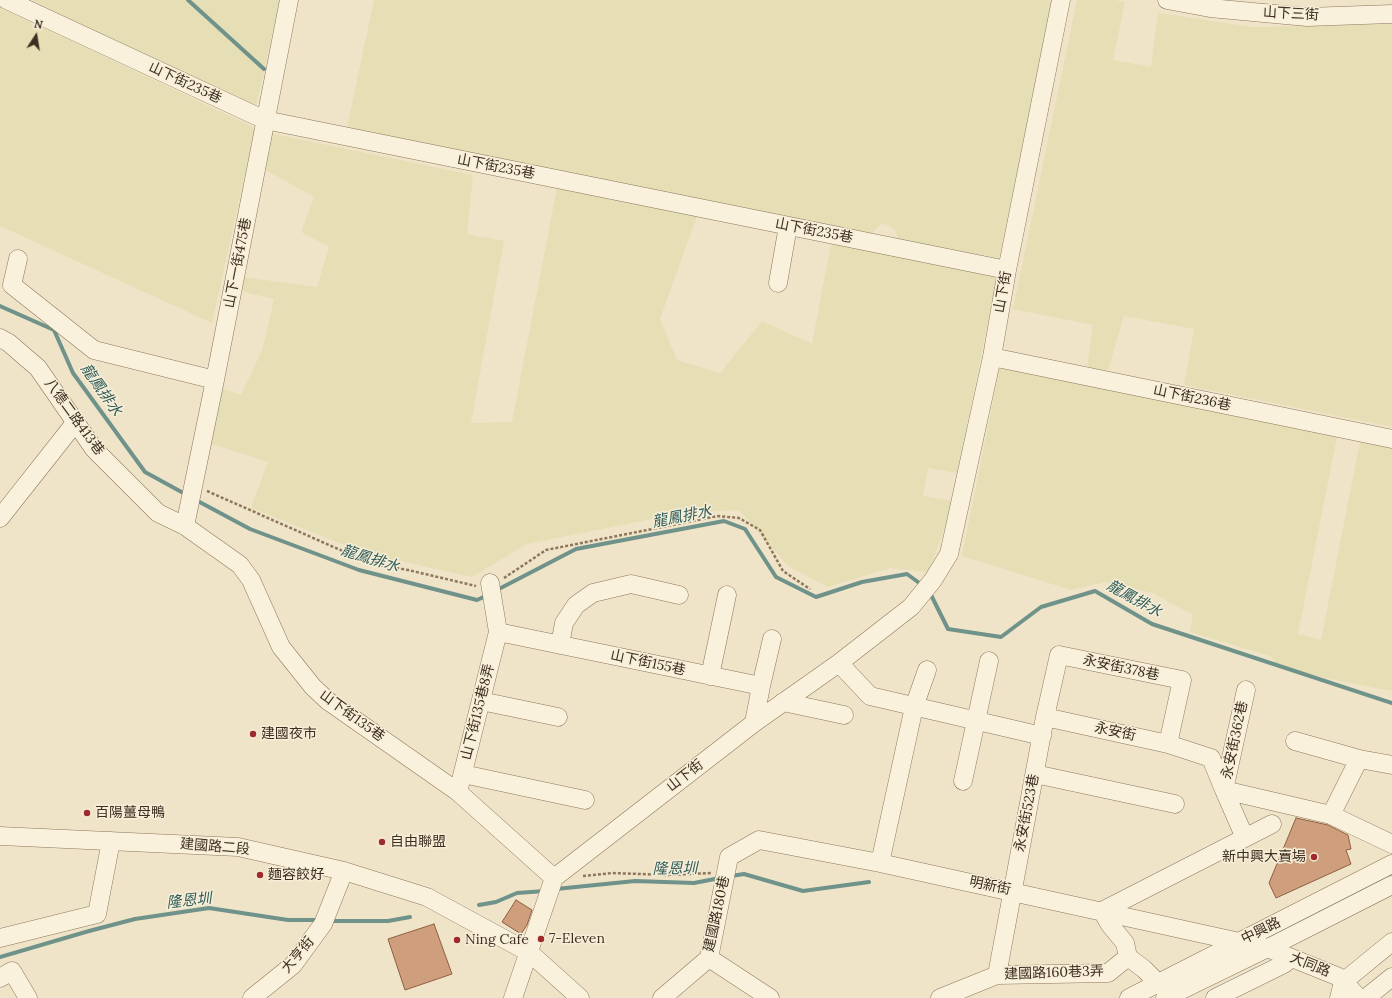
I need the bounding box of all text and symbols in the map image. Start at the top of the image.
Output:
street label: 山下三街 [1263,4,1319,24]
north arrow [16,16,56,56]
text: N [33,17,44,32]
street label: 山下街235巷 [146,59,224,107]
street label: 山下街235巷 [456,151,536,183]
street label: 山下街235巷 [774,215,854,247]
street label: 山下一街475巷 [221,216,255,310]
street label: 山下街 [991,270,1015,314]
water label: 龍鳳排水 [76,360,126,420]
street label: 八德二路413巷 [41,375,107,459]
street label: 山下街236巷 [1152,382,1232,414]
water label: 龍鳳排水 [651,502,713,532]
water label: 龍鳳排水 [339,542,401,576]
water label: 龍鳳排水 [1103,577,1165,621]
street label: 山下街155巷 [609,647,687,679]
street label: 永安街378巷 [1081,652,1161,684]
street label: 山下街135巷8弄 [458,662,498,762]
street label: 山下街135巷 [316,687,388,745]
street label: 永安街362巷 [1219,699,1251,781]
street label: 永安街 [1093,719,1137,745]
place label: 建國夜市 [261,726,317,742]
marker: 建國夜市 [248,729,258,739]
street label: 山下街 [663,756,707,796]
street label: 永安街523巷 [1011,773,1043,853]
place label: 百陽薑母鴨 [95,805,165,821]
marker: 百陽薑母鴨 [82,808,92,818]
place label: 自由聯盟 [390,834,446,850]
street label: 建國路二段 [179,836,251,858]
marker: 自由聯盟 [377,837,387,847]
place label: 新中興大賣場 [1222,849,1306,865]
marker: 新中興大賣場 [1309,852,1319,862]
water label: 隆恩圳 [652,860,698,878]
place label: 麵容餃好 [268,867,324,883]
marker: 麵容餃好 [255,870,265,880]
street label: 明新街 [968,873,1012,899]
street label: 建國路180巷 [701,874,733,954]
water label: 隆恩圳 [166,890,212,912]
street label: 中興路 [1238,914,1284,948]
place label: 7-Eleven [549,931,605,947]
place label: Ning Cafe [465,932,529,948]
street label: 大亨街 [278,934,318,976]
marker: 7-Eleven [536,934,546,944]
marker: Ning Cafe [452,935,462,945]
street label: 大同路 [1287,949,1333,981]
street label: 建國路160巷3弄 [1004,963,1104,983]

